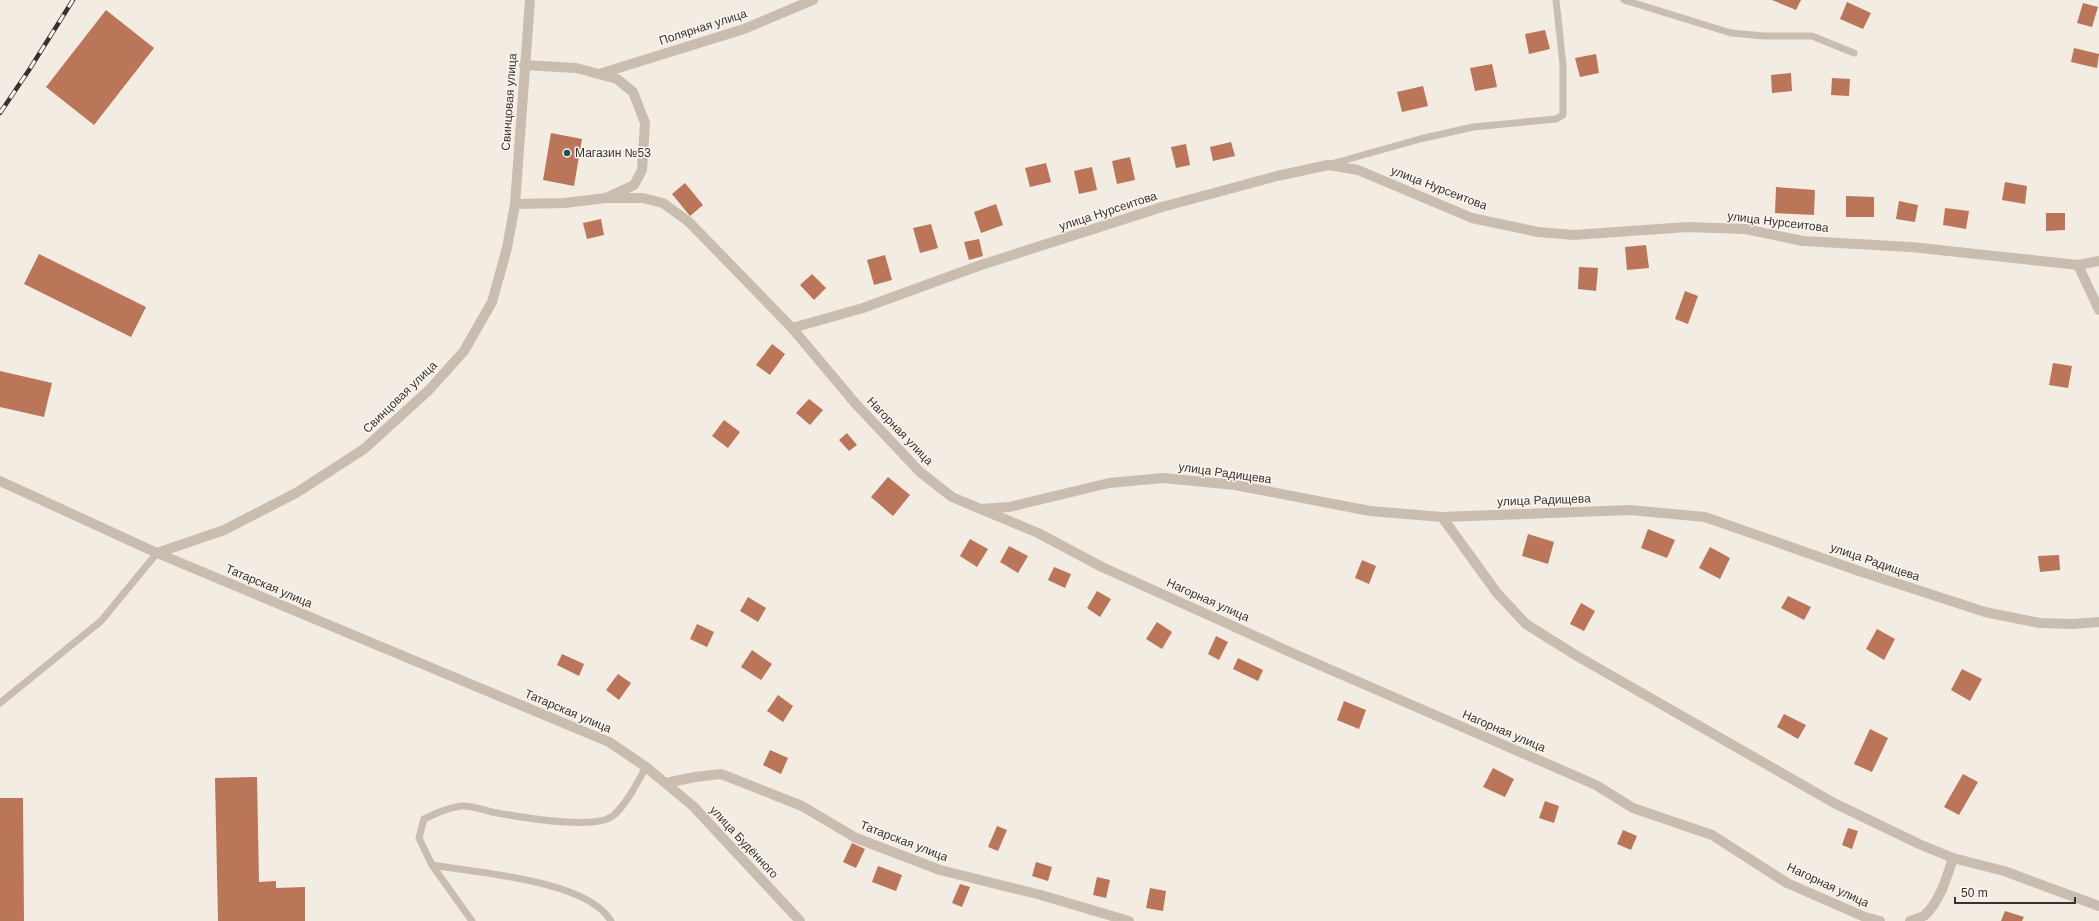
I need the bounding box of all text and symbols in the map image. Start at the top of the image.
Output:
street label: Полярная улица [657,6,749,48]
street label: Свинцовая улица [499,53,519,151]
place label: Магазин №53 [575,146,651,160]
marker: Магазин №53 [562,148,572,158]
street label: улица Нурсеитова [1389,163,1489,213]
street label: улица Нурсеитова [1057,189,1159,233]
street label: улица Нурсеитова [1727,209,1830,235]
street label: Свинцовая улица [360,358,440,436]
street label: Нагорная улица [864,394,936,468]
street label: улица Радищева [1178,460,1273,486]
street label: улица Радищева [1497,491,1591,509]
street label: улица Радищева [1828,540,1922,584]
street label: Татарская улица [223,561,315,611]
street label: Нагорная улица [1165,576,1252,625]
street label: Татарская улица [522,686,614,736]
street label: Нагорная улица [1460,707,1548,755]
street label: улица Будённого [707,803,781,881]
street label: Татарская улица [858,818,950,864]
street label: Нагорная улица [1785,860,1872,910]
scale bar [1955,879,2075,905]
text: 50 m [1961,886,1988,900]

